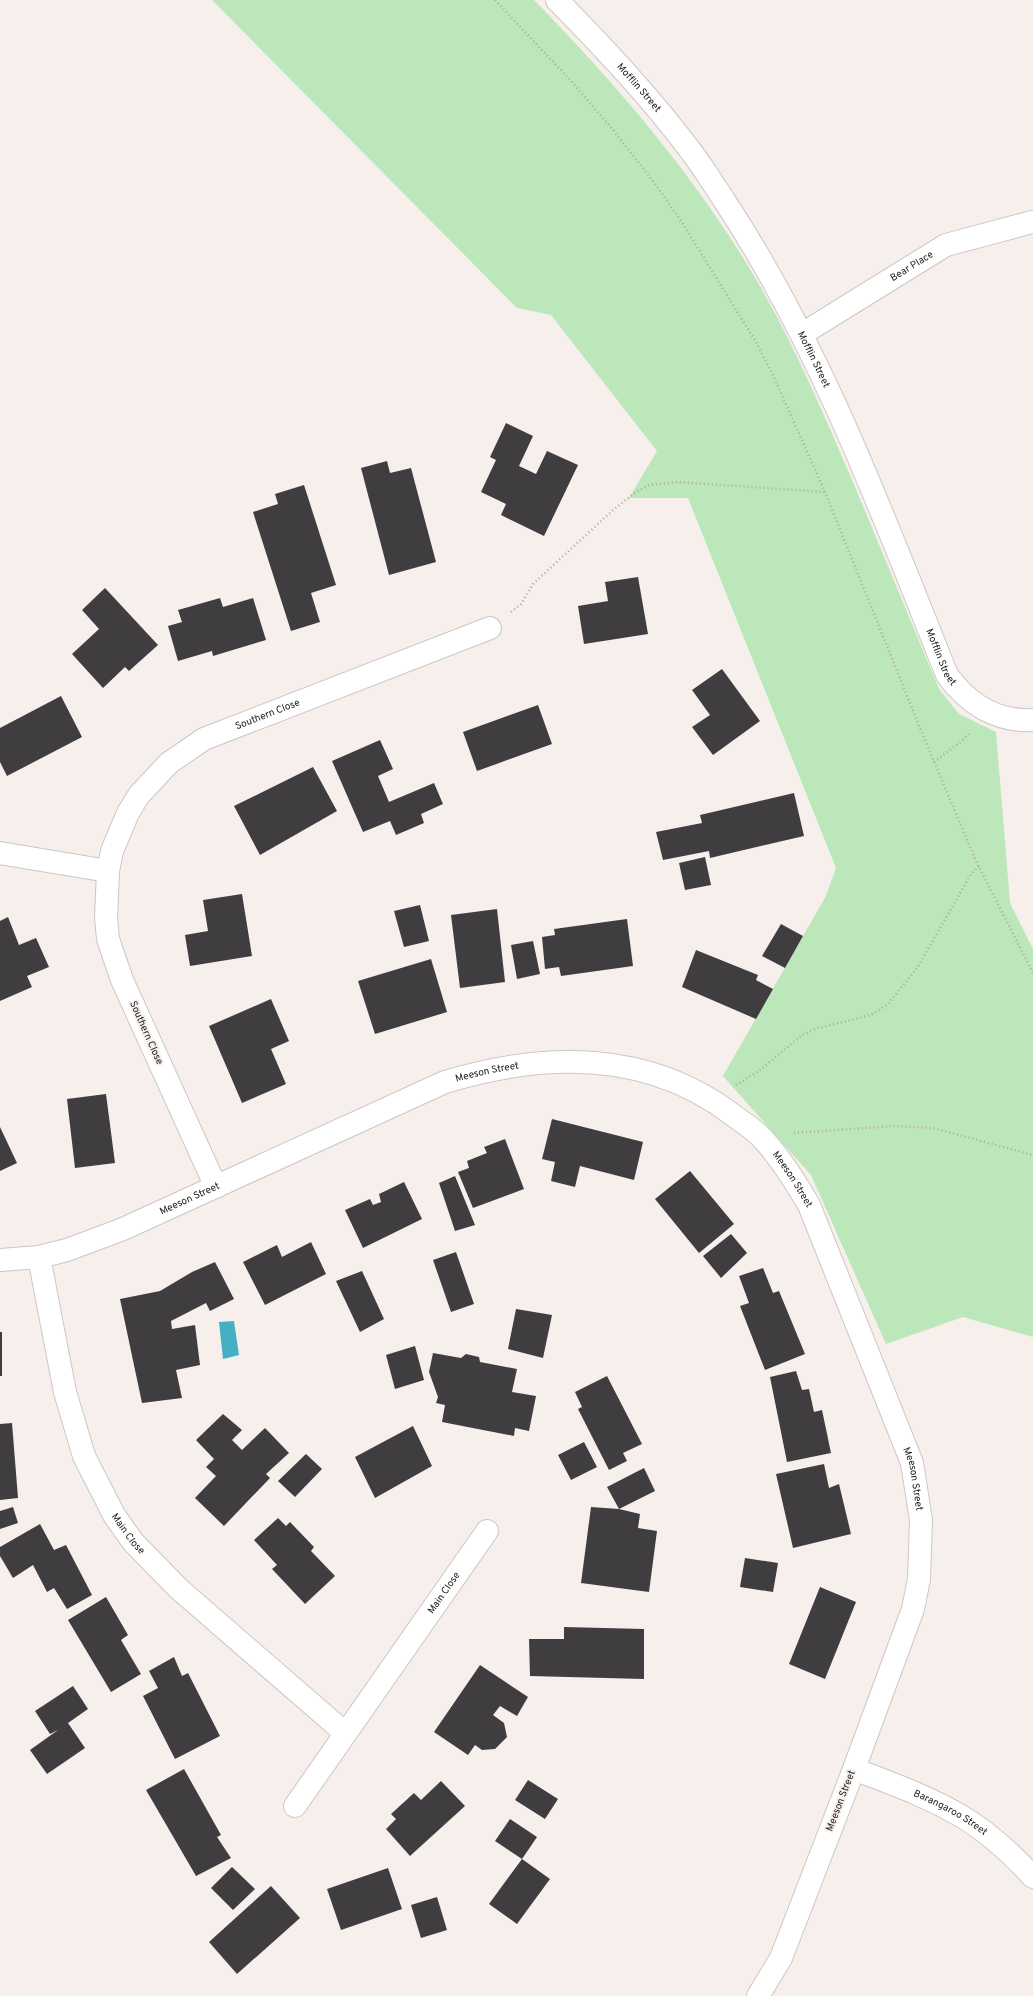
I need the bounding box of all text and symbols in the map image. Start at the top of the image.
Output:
street label: Mofflin Street [614,60,664,115]
street label: Bear Place [888,248,936,284]
street label: Mofflin Street [794,329,833,390]
street label: Mofflin Street [923,627,959,689]
street label: Southern Close [233,696,302,733]
street label: Southern Close [126,999,166,1067]
street label: Meeson Street [454,1059,520,1085]
street label: Meeson Street [769,1149,816,1210]
street label: Meeson Street [158,1179,222,1218]
street label: Meeson Street [900,1445,926,1512]
street label: Main Close [108,1511,148,1557]
street label: Main Close [425,1569,463,1616]
street label: Meeson Street [823,1768,859,1833]
street label: Barangaroo Street [911,1787,990,1838]

